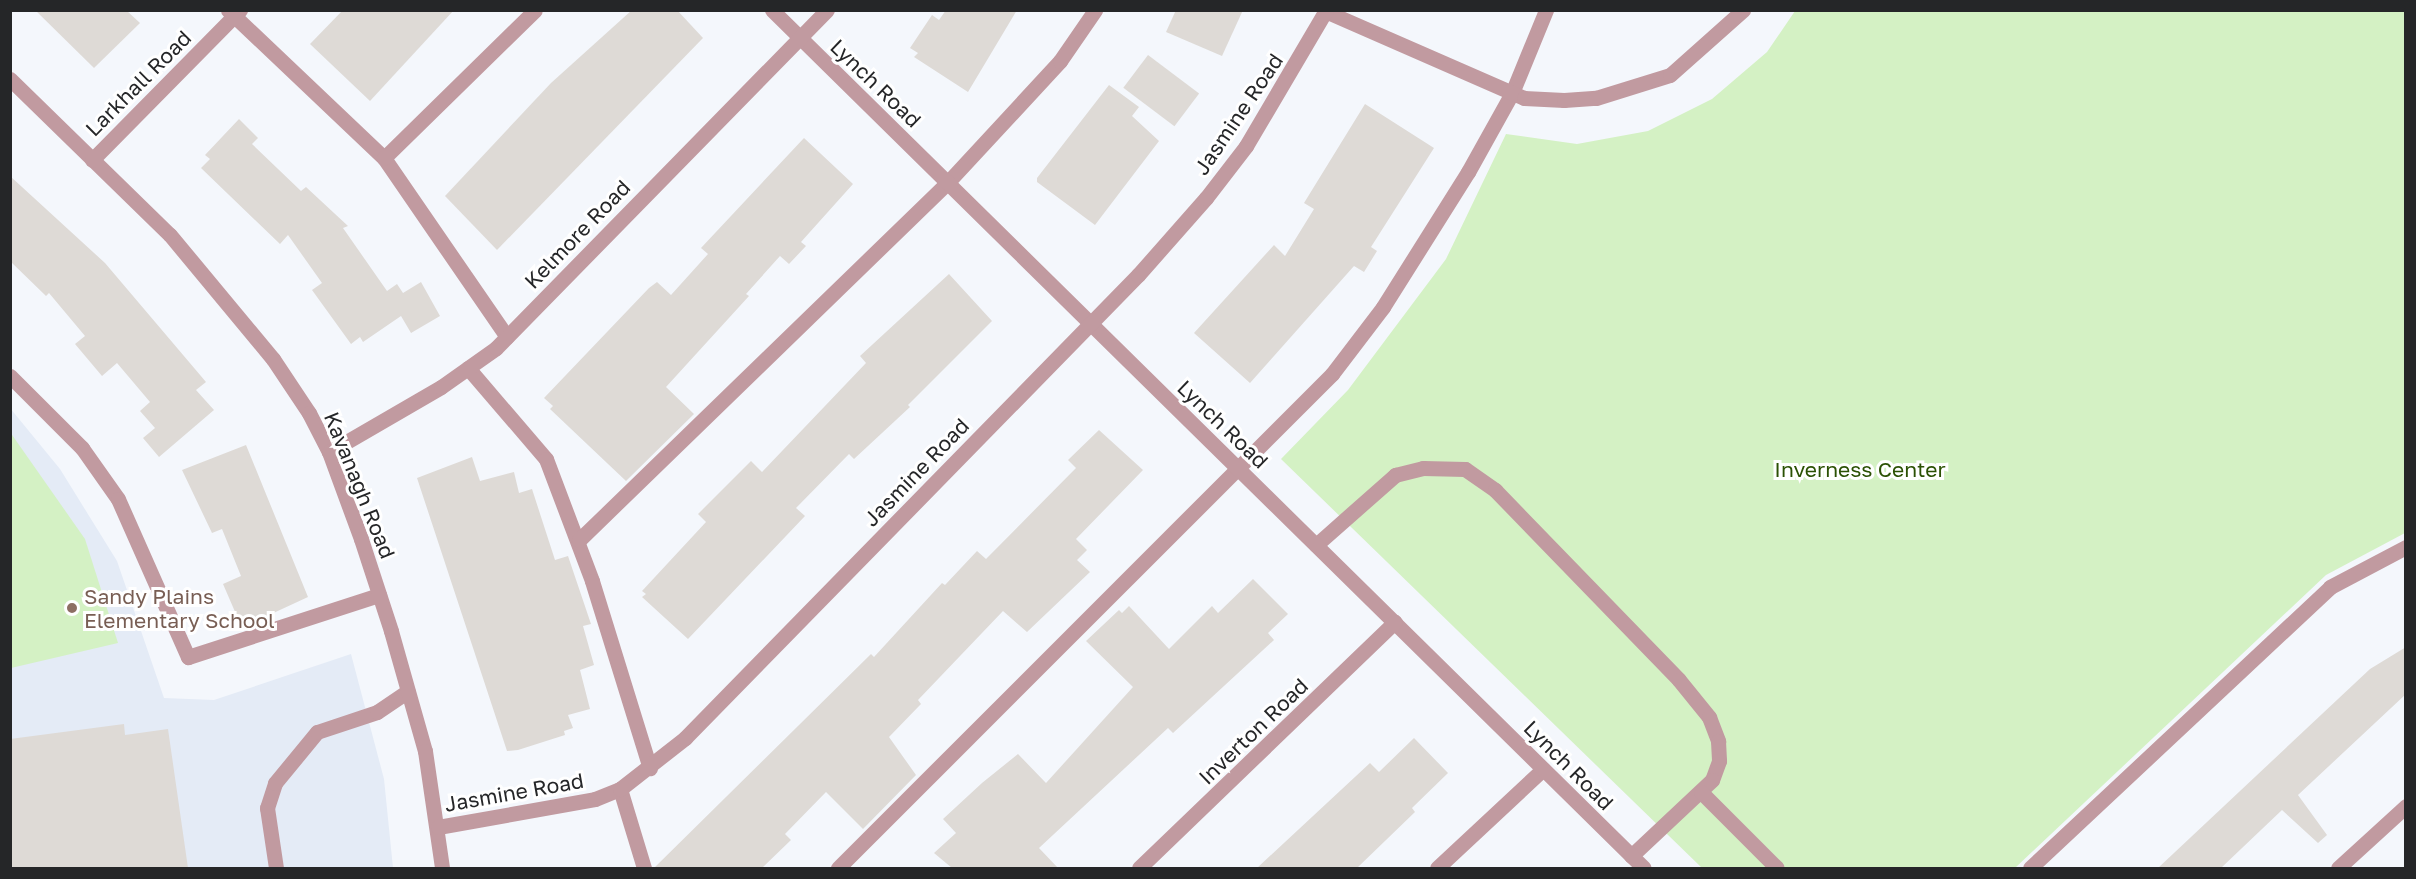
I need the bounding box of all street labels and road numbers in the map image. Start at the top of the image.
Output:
street label: Larkhall Road [80,25,196,141]
street label: Lynch Road [826,34,926,132]
street label: Jasmine Road [1188,49,1288,179]
street label: Kelmore Road [519,175,635,293]
street label: Lynch Road [1173,375,1273,473]
street label: Kavanagh Road [319,408,401,562]
street label: Jasmine Road [858,413,974,531]
street label: Inverton Road [1193,673,1313,789]
street label: Lynch Road [1519,715,1619,815]
street label: Jasmine Road [443,767,585,817]

